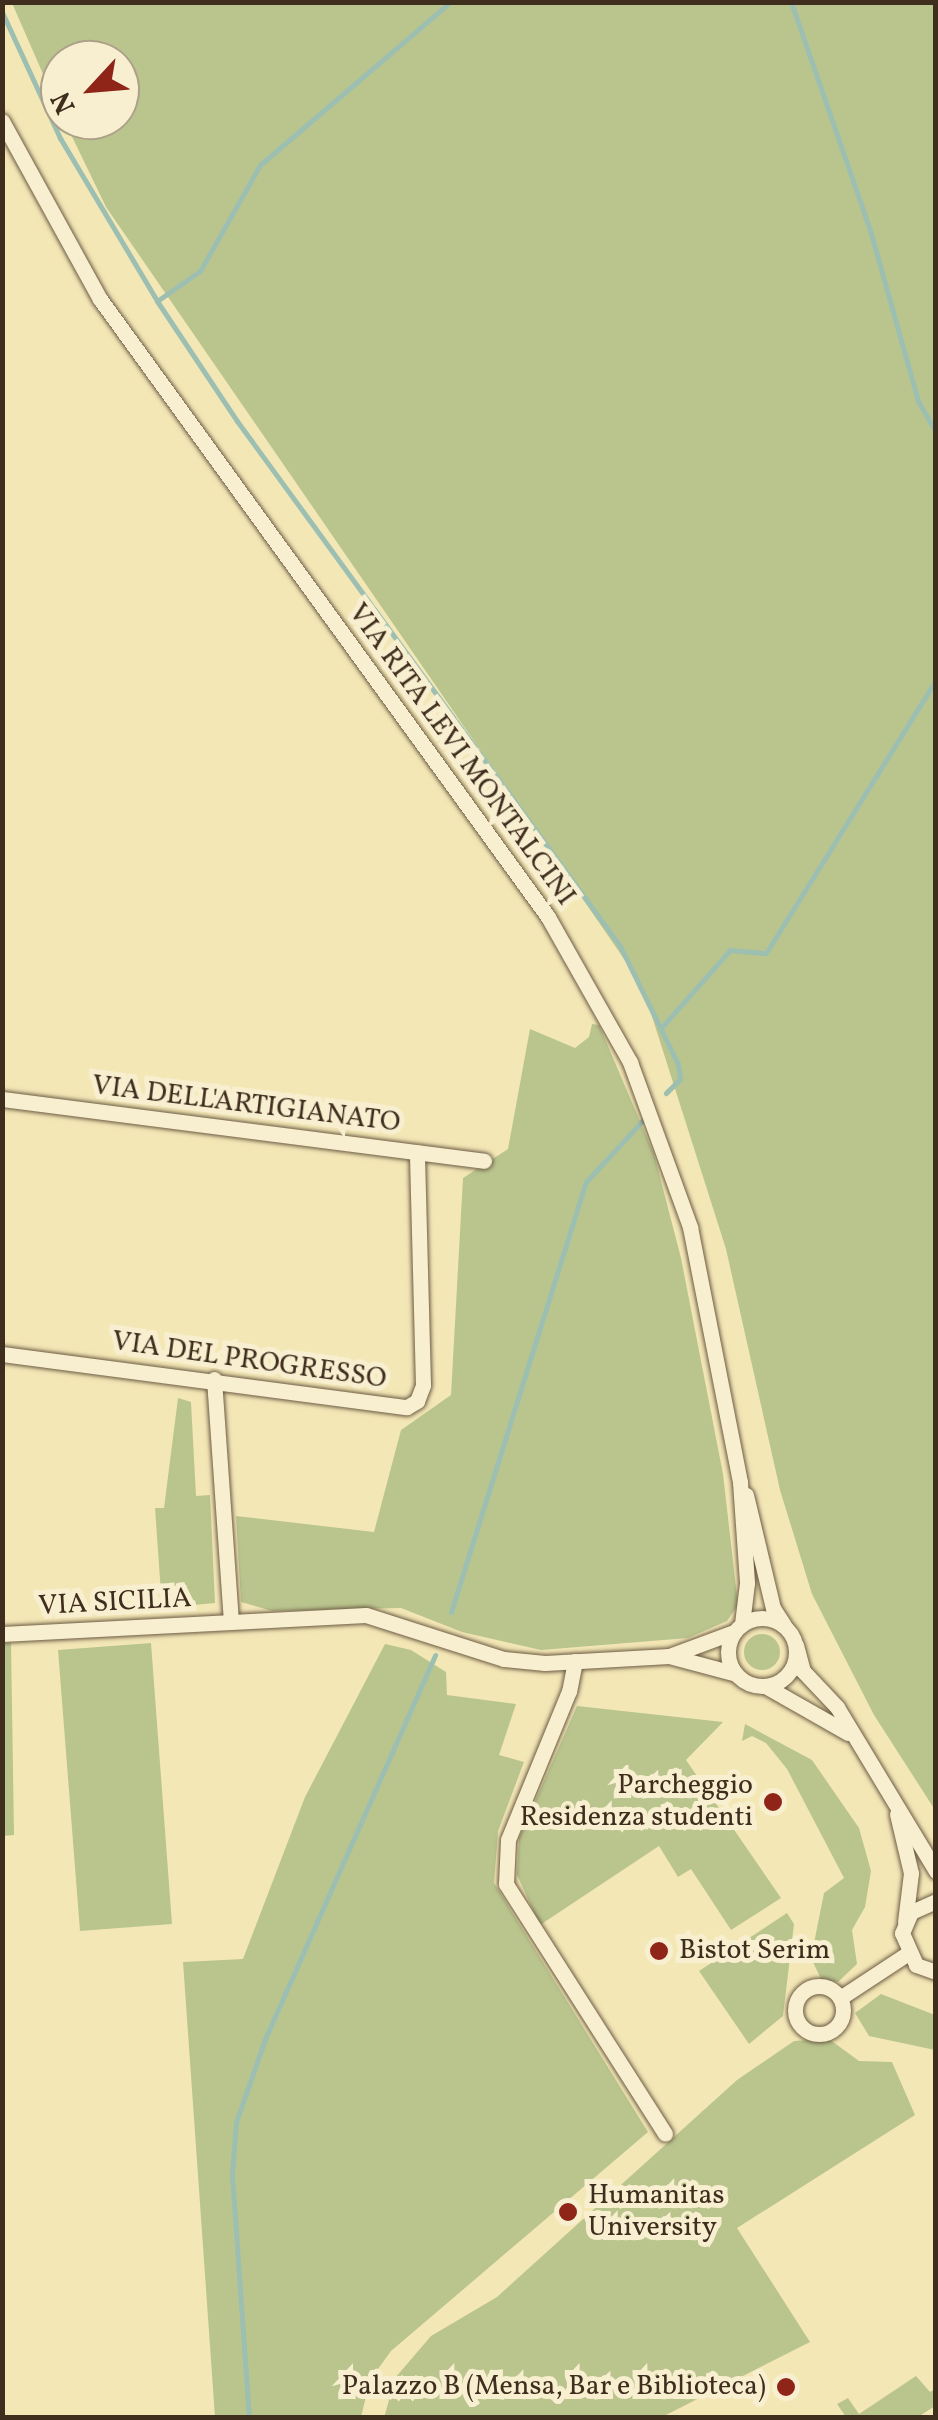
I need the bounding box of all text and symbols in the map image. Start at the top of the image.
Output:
north arrow [40,40,140,140]
text: N [42,85,86,120]
street label: VIA RITA LEVI MONTALCINI [340,597,582,913]
street label: VIA DELL'ARTIGIANATO [90,1069,402,1141]
street label: VIA DEL PROGRESSO [110,1325,388,1397]
street label: VIA SICILIA [38,1582,192,1624]
place label: Parcheggio Residenza studenti [520,1769,753,1835]
marker: Parcheggio Residenza studenti [762,1791,784,1813]
place label: Bistot Serim [679,1934,830,1968]
marker: Bistot Serim [648,1940,670,1962]
place label: Humanitas University [588,2179,724,2245]
marker: Humanitas University [557,2201,579,2223]
place label: Palazzo B (Mensa, Bar e Biblioteca) [342,2370,766,2404]
marker: Palazzo B (Mensa, Bar e Biblioteca) [775,2376,797,2398]

